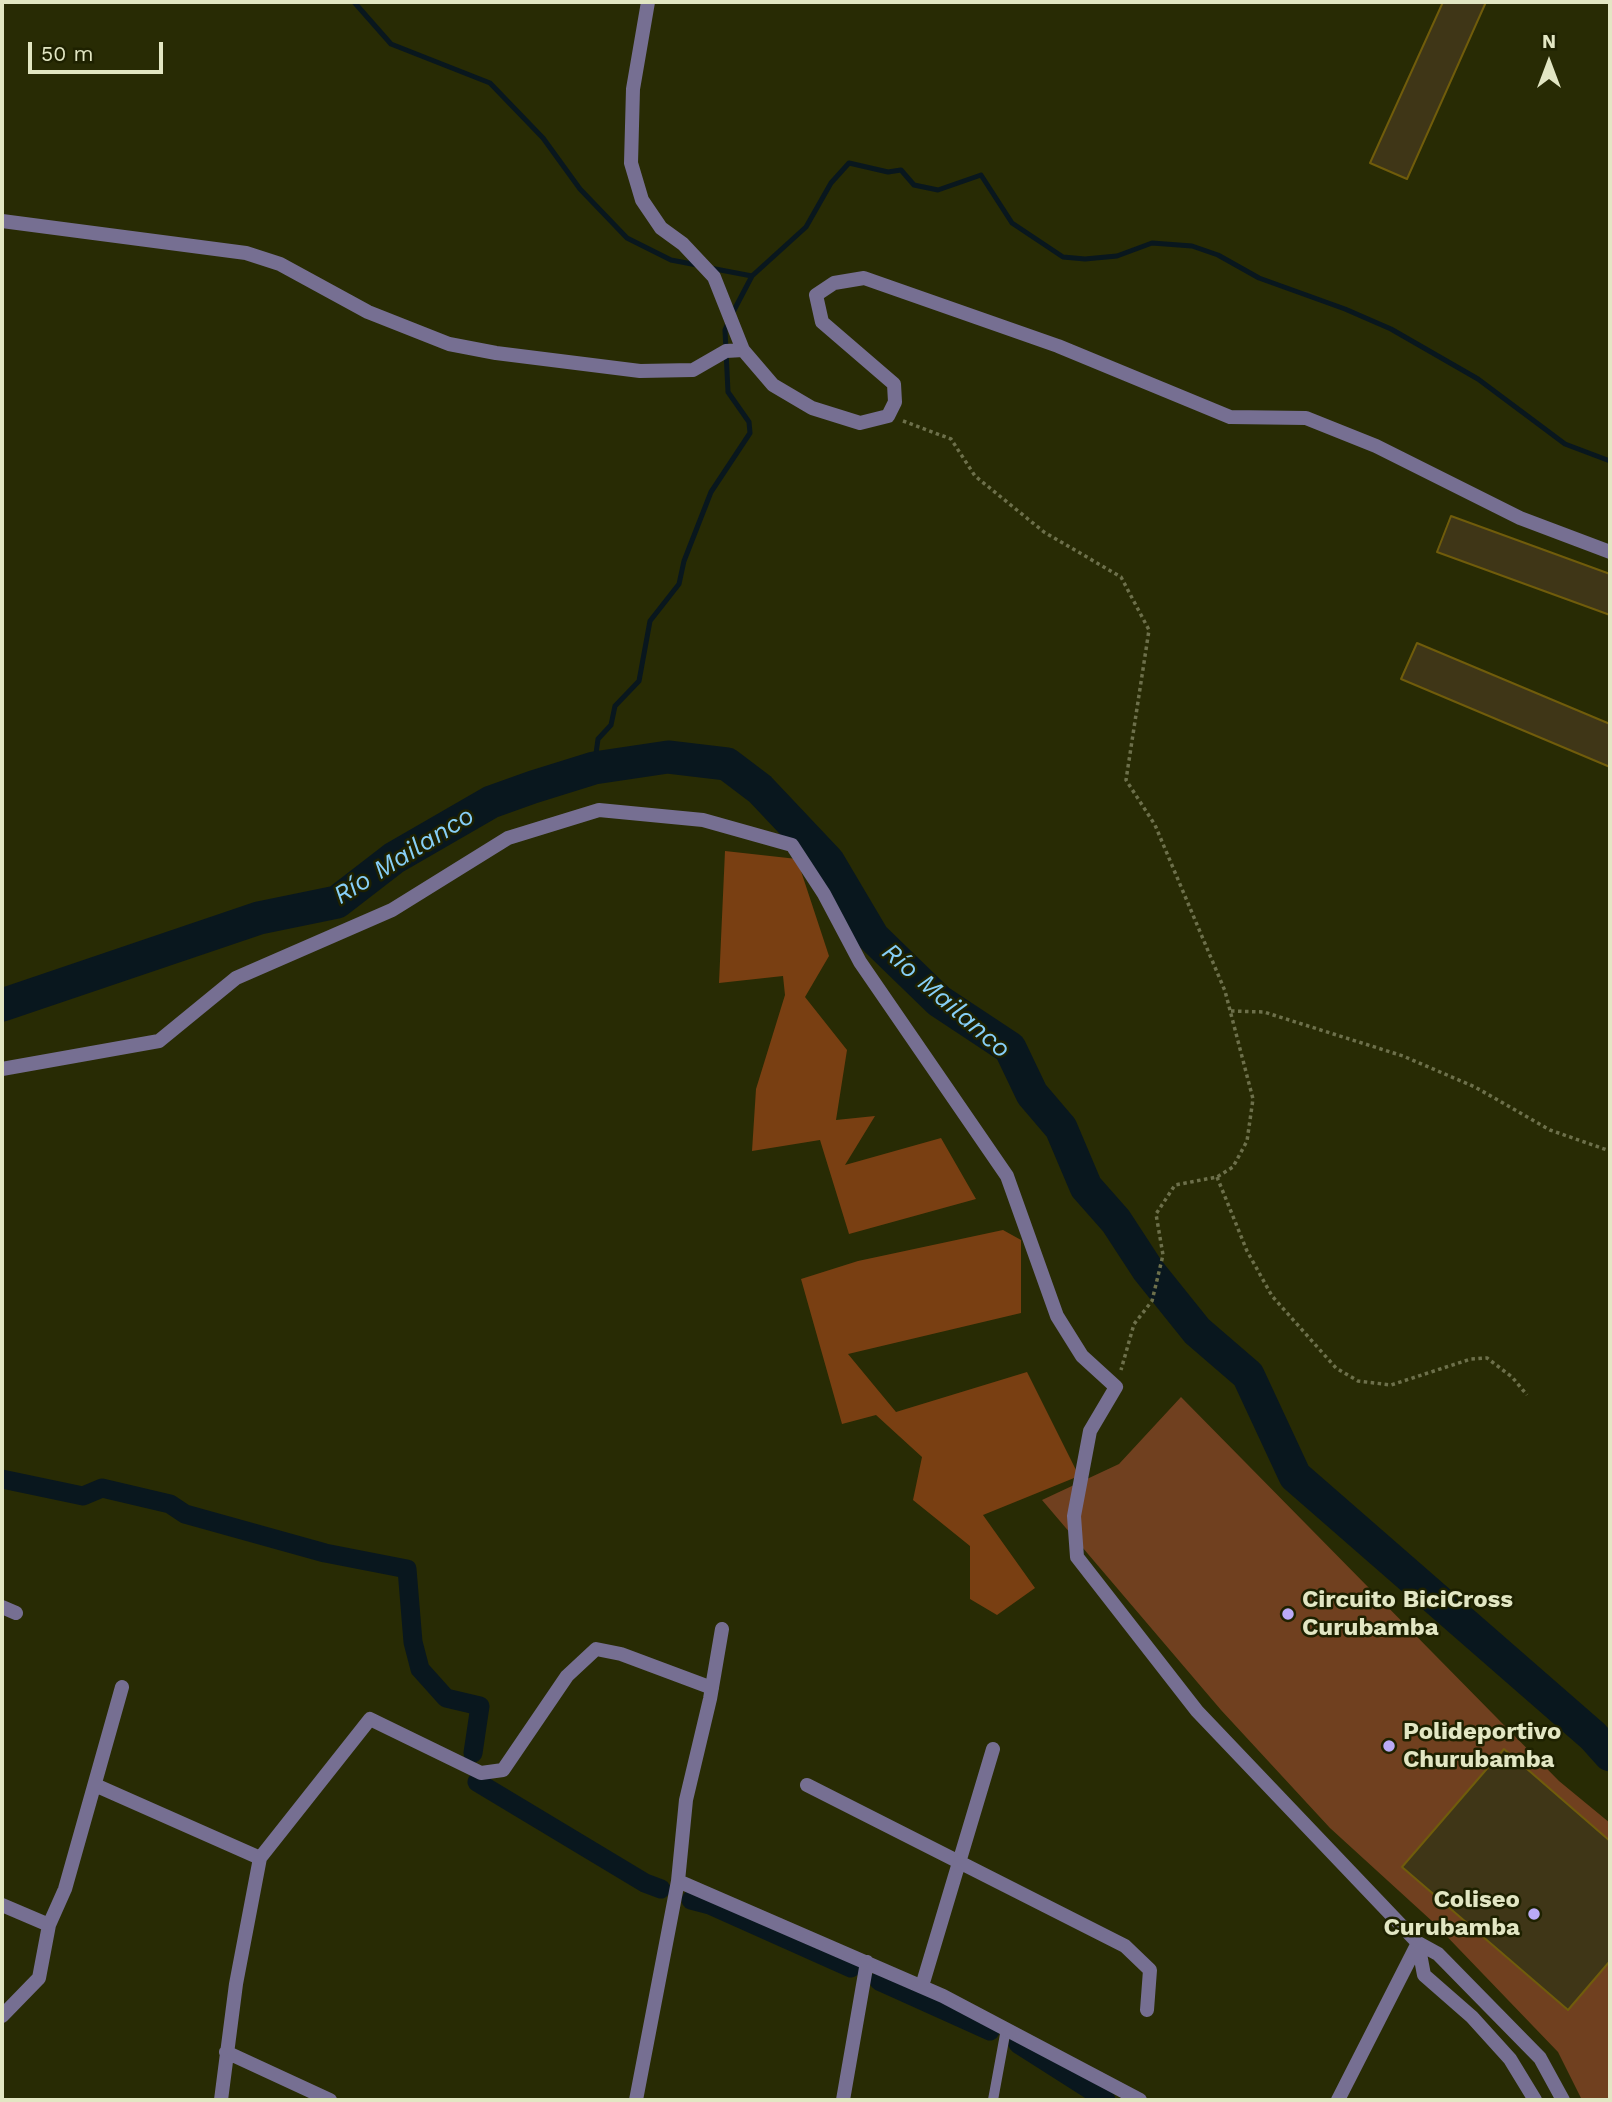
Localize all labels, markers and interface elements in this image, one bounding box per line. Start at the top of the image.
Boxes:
scale bar [32,28,166,72]
north arrow [1514,28,1584,98]
text: N [1542,30,1556,53]
text: 50 m [41,41,93,66]
water label: Río Mailanco [328,800,480,912]
water label: Río Mailanco [875,937,1017,1065]
place label: Circuito BiciCross Curubamba [1302,1586,1513,1642]
marker: Circuito BiciCross Curubamba [1280,1606,1296,1622]
place label: Polideportivo Churubamba [1403,1718,1561,1774]
marker: Polideportivo Churubamba [1381,1738,1397,1754]
place label: Coliseo Curubamba [1383,1886,1520,1942]
marker: Coliseo Curubamba [1526,1906,1542,1922]

